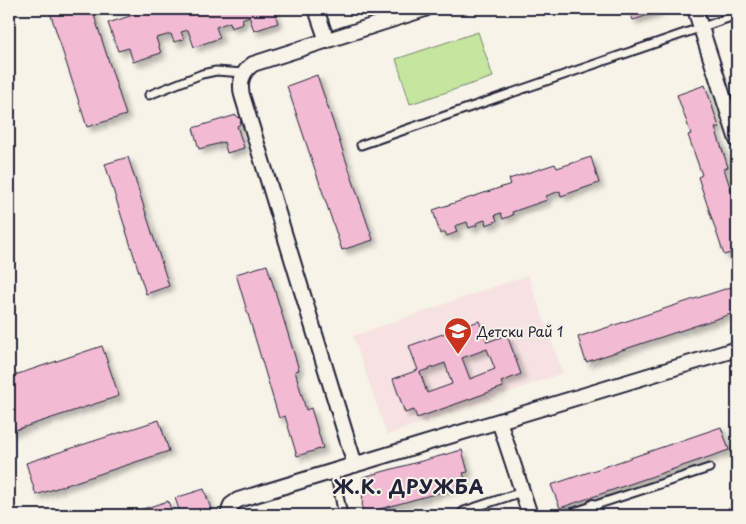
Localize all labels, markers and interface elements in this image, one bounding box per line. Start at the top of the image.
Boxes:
school or university icon: Детски Рай 1 [443,316,473,355]
place label: Детски Рай 1 [476,321,563,342]
district label: Ж.К. ДРУЖБА [332,472,485,500]

